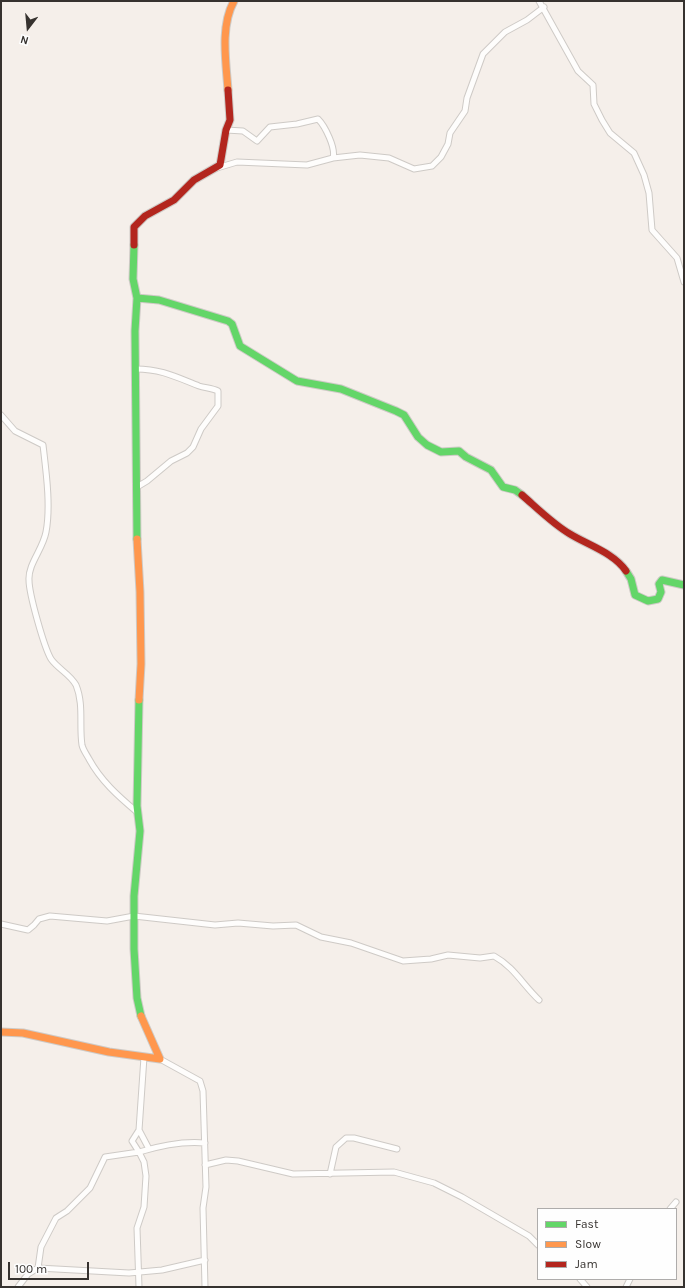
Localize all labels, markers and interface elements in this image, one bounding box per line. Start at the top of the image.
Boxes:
north arrow [8,8,48,48]
text: N [19,33,30,47]
legend [537,1208,677,1280]
text: Fast [575,1217,598,1231]
text: Slow [575,1237,601,1251]
scale bar [10,1254,91,1280]
text: Jam [575,1257,598,1271]
text: 100 m [15,1262,47,1276]

